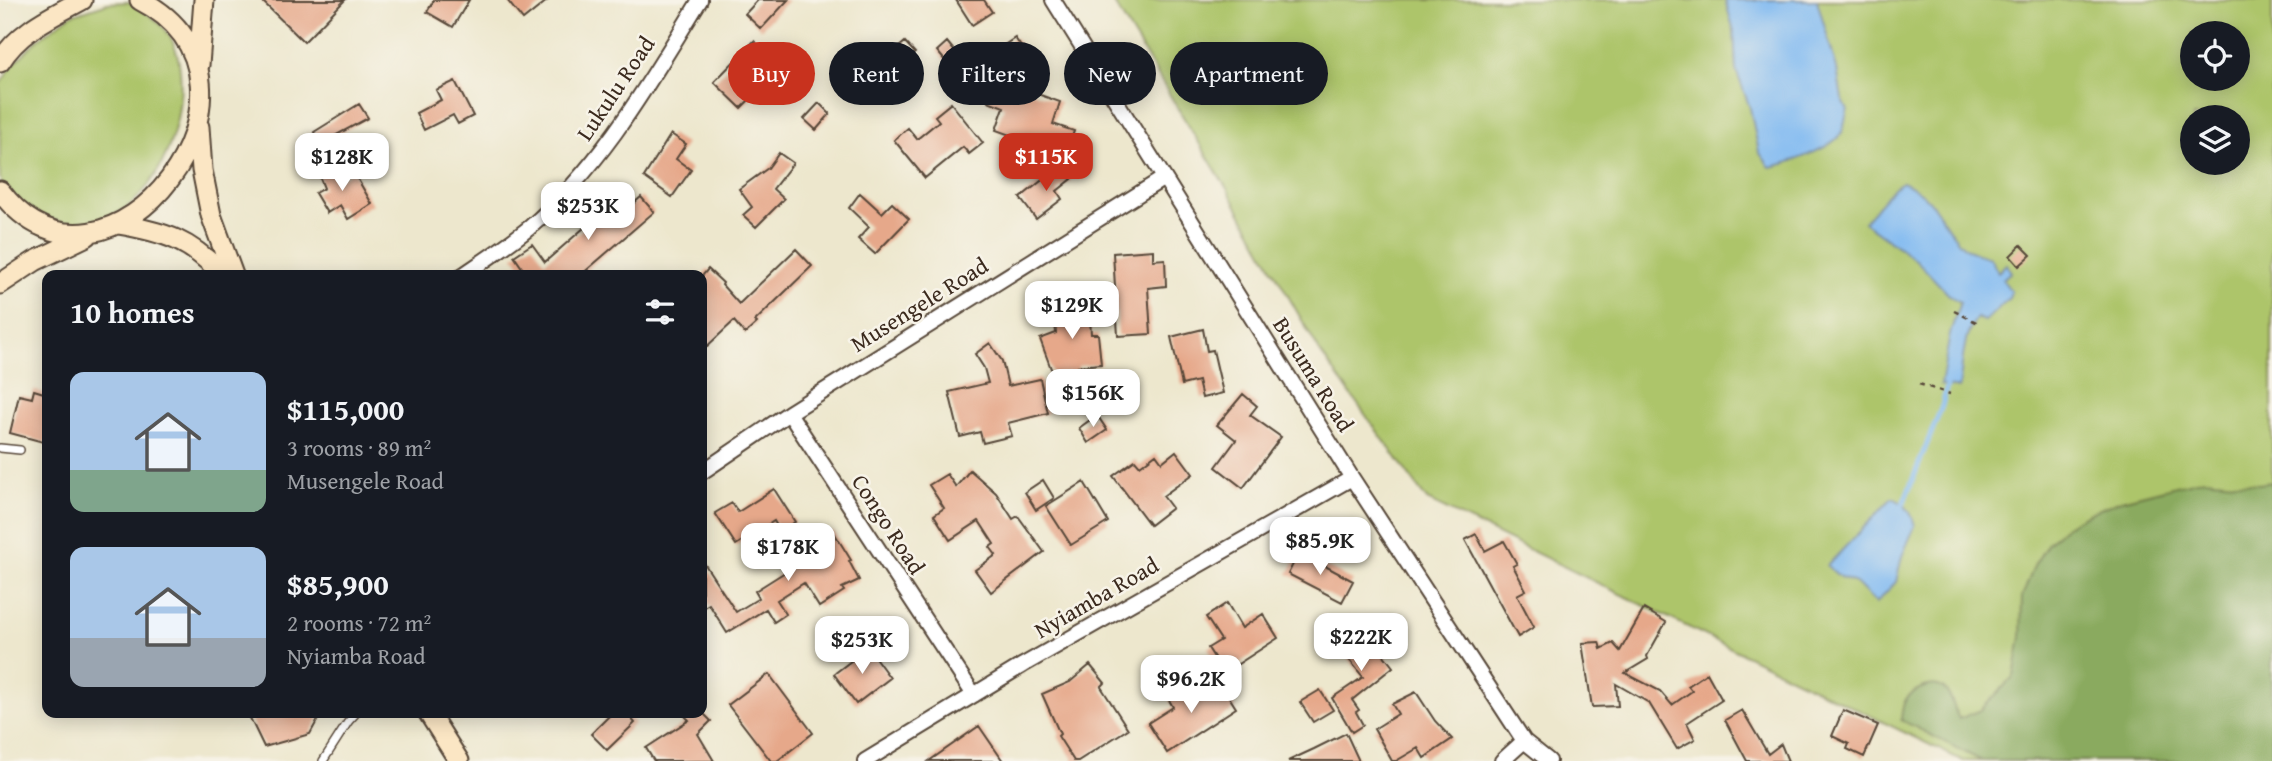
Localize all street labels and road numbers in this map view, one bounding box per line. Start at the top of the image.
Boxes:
street label: Lukulu Road [568,28,663,147]
street label: Musengele Road [844,248,995,360]
street label: Busuma Road [1266,310,1363,438]
street label: Congo Road [844,467,934,581]
street label: Nyiamba Road [1028,548,1165,646]

